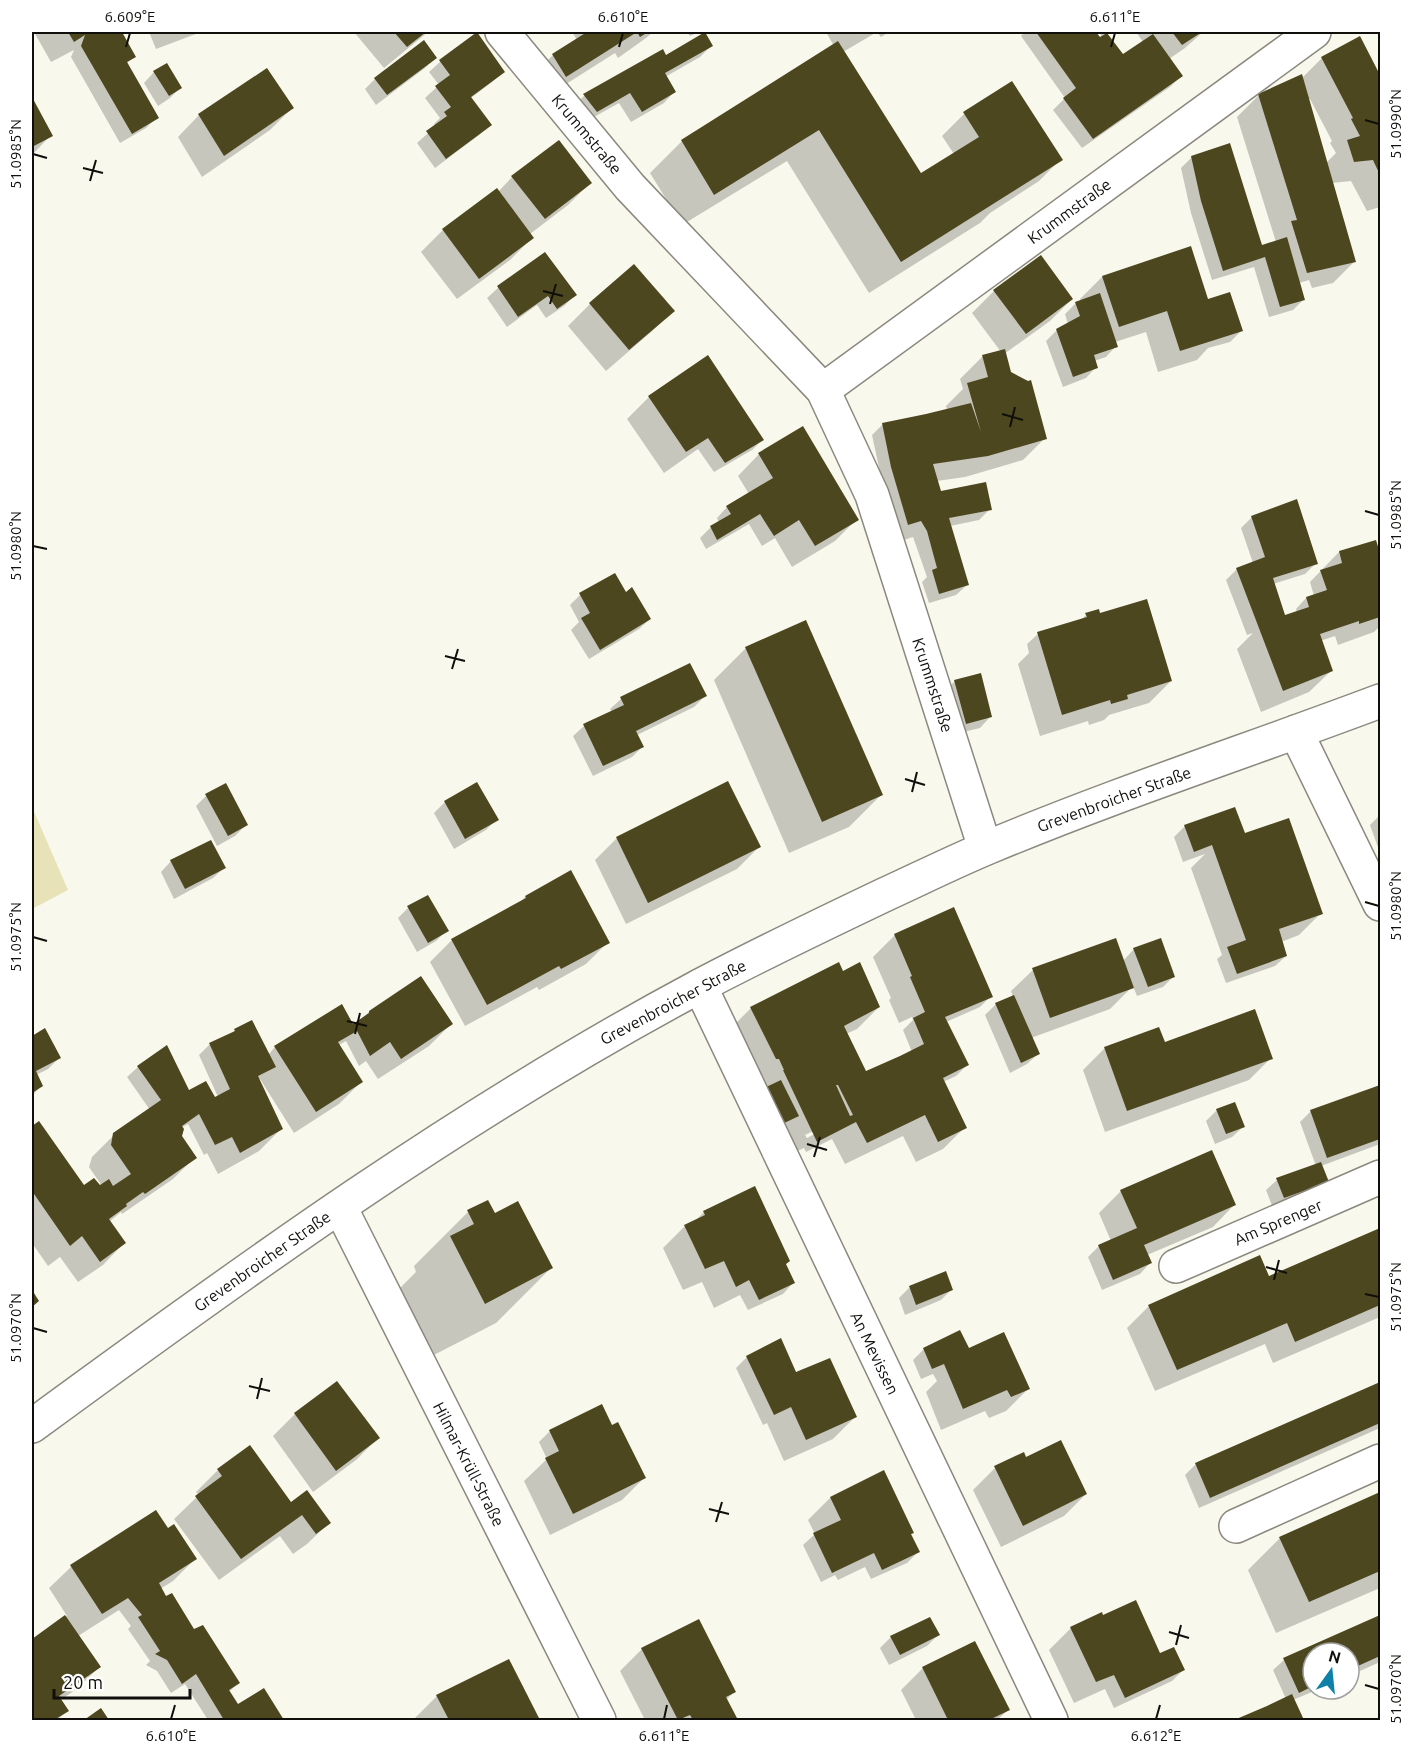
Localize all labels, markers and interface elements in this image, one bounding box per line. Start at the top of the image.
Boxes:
text: 6.609°E [105,8,155,25]
text: 6.610°E [598,8,648,25]
text: 6.611°E [1090,8,1140,25]
text: 51.0990°N [1387,89,1404,159]
street label: Krummstraße [548,90,626,178]
text: 51.0985°N [7,119,24,189]
street label: Krummstraße [1024,175,1114,247]
text: 51.0985°N [1387,480,1404,550]
text: 51.0980°N [7,511,24,581]
street label: Krummstraße [909,635,957,735]
street label: Grevenbroicher Straße [1035,763,1193,835]
text: 51.0980°N [1387,871,1404,941]
text: 51.0975°N [7,902,24,972]
street label: Grevenbroicher Straße [597,956,749,1048]
street label: Am Sprenger [1231,1195,1325,1249]
street label: Grevenbroicher Straße [190,1207,334,1315]
text: 51.0975°N [1387,1262,1404,1332]
text: 51.0970°N [7,1293,24,1363]
street label: An Mevissen [847,1309,903,1397]
street label: Hilmar-Krüll-Straße [430,1399,508,1529]
north arrow [1301,1641,1361,1701]
text: N [1327,1646,1343,1667]
text: 51.0970°N [1387,1654,1404,1724]
scale bar [54,1662,190,1700]
text: 20 m [63,1672,103,1692]
text: 6.610°E [146,1727,196,1744]
text: 6.611°E [639,1727,689,1744]
text: 6.612°E [1131,1727,1181,1744]

